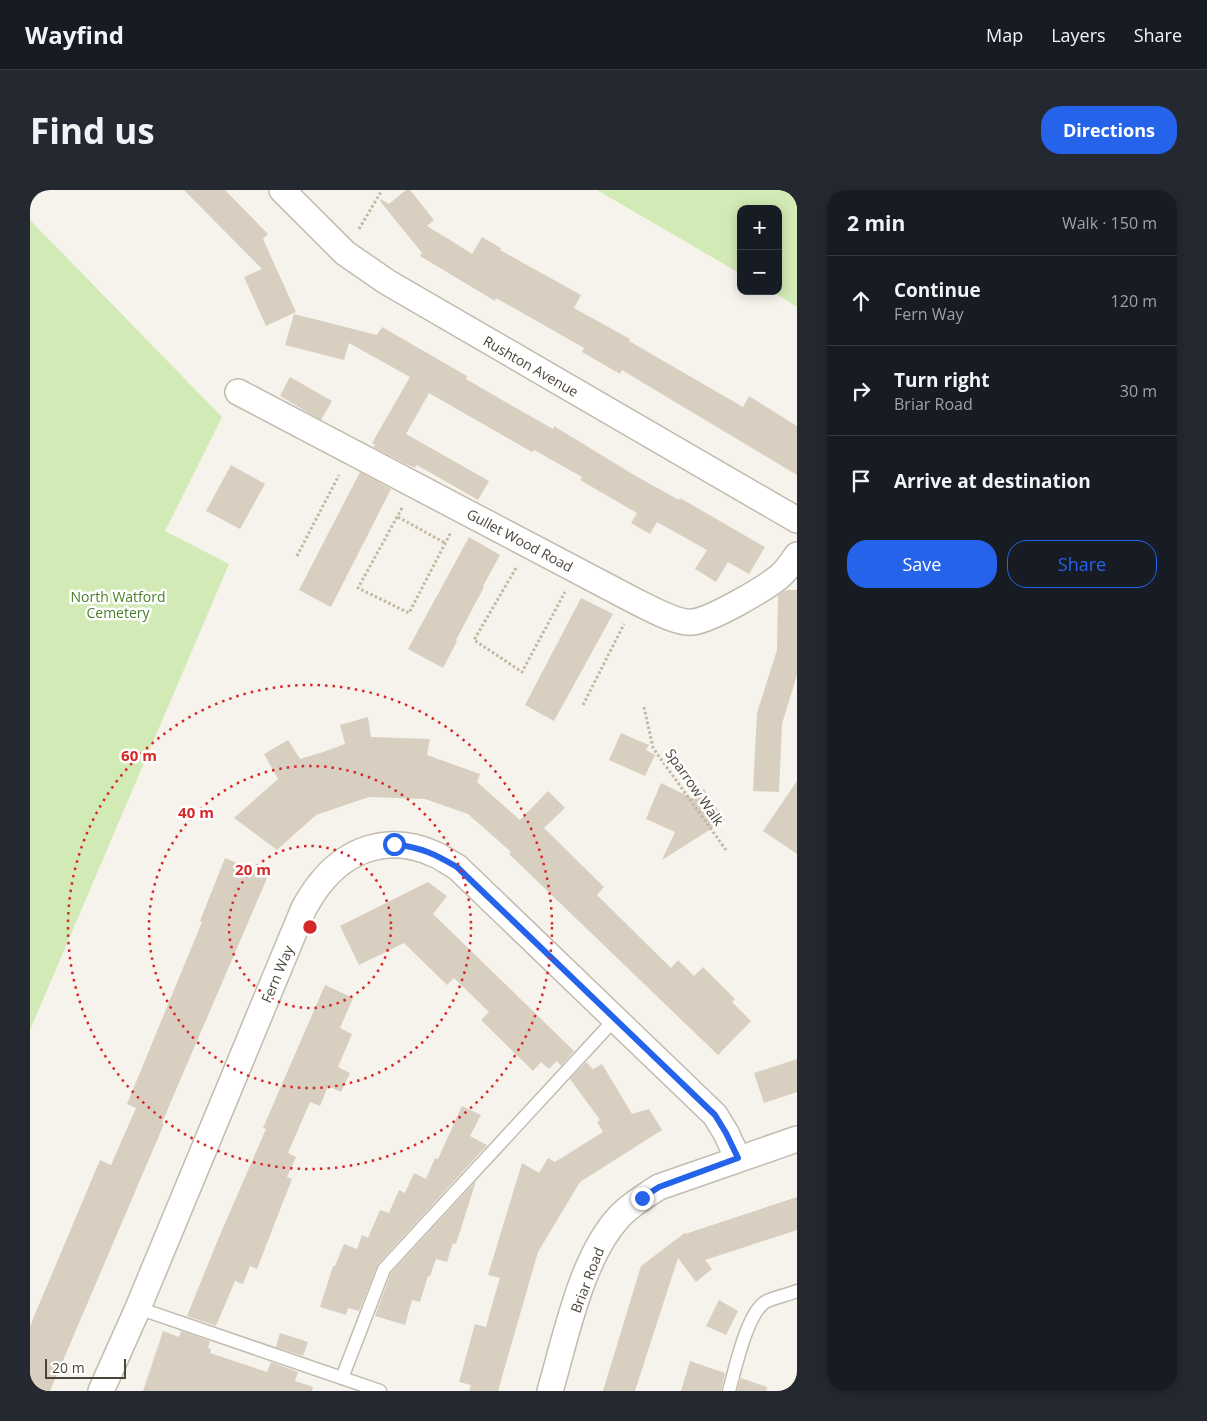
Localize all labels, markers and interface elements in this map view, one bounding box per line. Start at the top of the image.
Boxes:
text: Wayfind [25,18,124,51]
text: Map [986,23,1023,47]
text: Layers [1051,23,1106,47]
text: Share [1134,23,1182,47]
button: Directions [1041,106,1177,154]
text: Find us [30,107,155,154]
map controls [737,205,782,295]
button: + [737,205,782,250]
text: 2 min [847,209,905,237]
text: Walk · 150 m [1062,212,1157,234]
button: − [737,250,782,295]
text: Continue [894,277,981,303]
icon: ahead [847,287,875,315]
text: 120 m [1111,290,1157,312]
text: Fern Way [894,303,963,325]
street label: Rushton Avenue [480,331,582,401]
text: Turn right [894,367,989,393]
icon: right [847,377,875,405]
text: 30 m [1120,380,1157,402]
text: Briar Road [894,393,973,415]
icon: arrive [847,467,875,495]
text: Arrive at destination [894,468,1091,494]
street label: Gullet Wood Road [464,504,576,576]
button: Save [847,540,997,588]
button: Share [1007,540,1157,588]
park label: North Watford Cemetery [70,587,166,622]
text: 60 m [121,745,157,765]
street label: Sparrow Walk [661,745,729,830]
text: 40 m [178,802,214,822]
route start [383,833,406,856]
text: 20 m [235,859,271,879]
centre of rings [301,918,319,936]
street label: Fern Way [256,941,298,1006]
route end [631,1187,654,1210]
street label: Briar Road [566,1244,608,1316]
scale bar [45,1356,126,1379]
text: 20 m [52,1358,85,1377]

